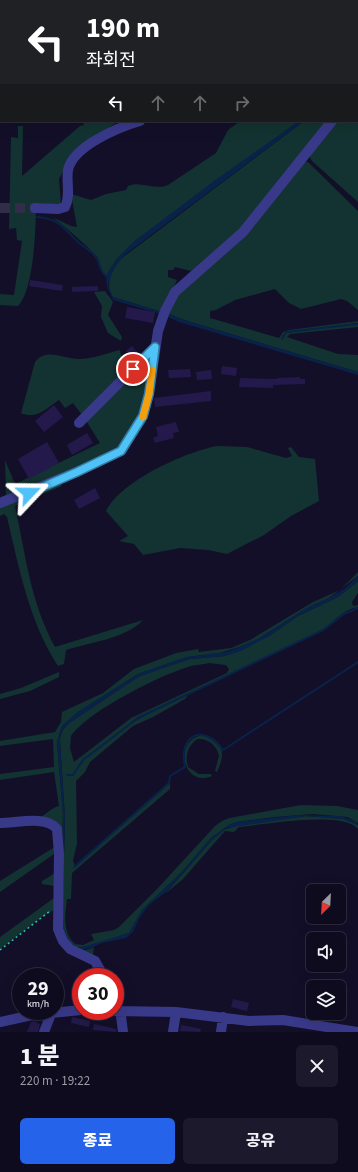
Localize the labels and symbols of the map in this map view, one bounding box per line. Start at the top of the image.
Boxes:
pin [116,352,150,386]
position arrow [8,472,50,514]
north arrow [306,884,346,924]
speed limit sign: 30 [72,968,124,1020]

